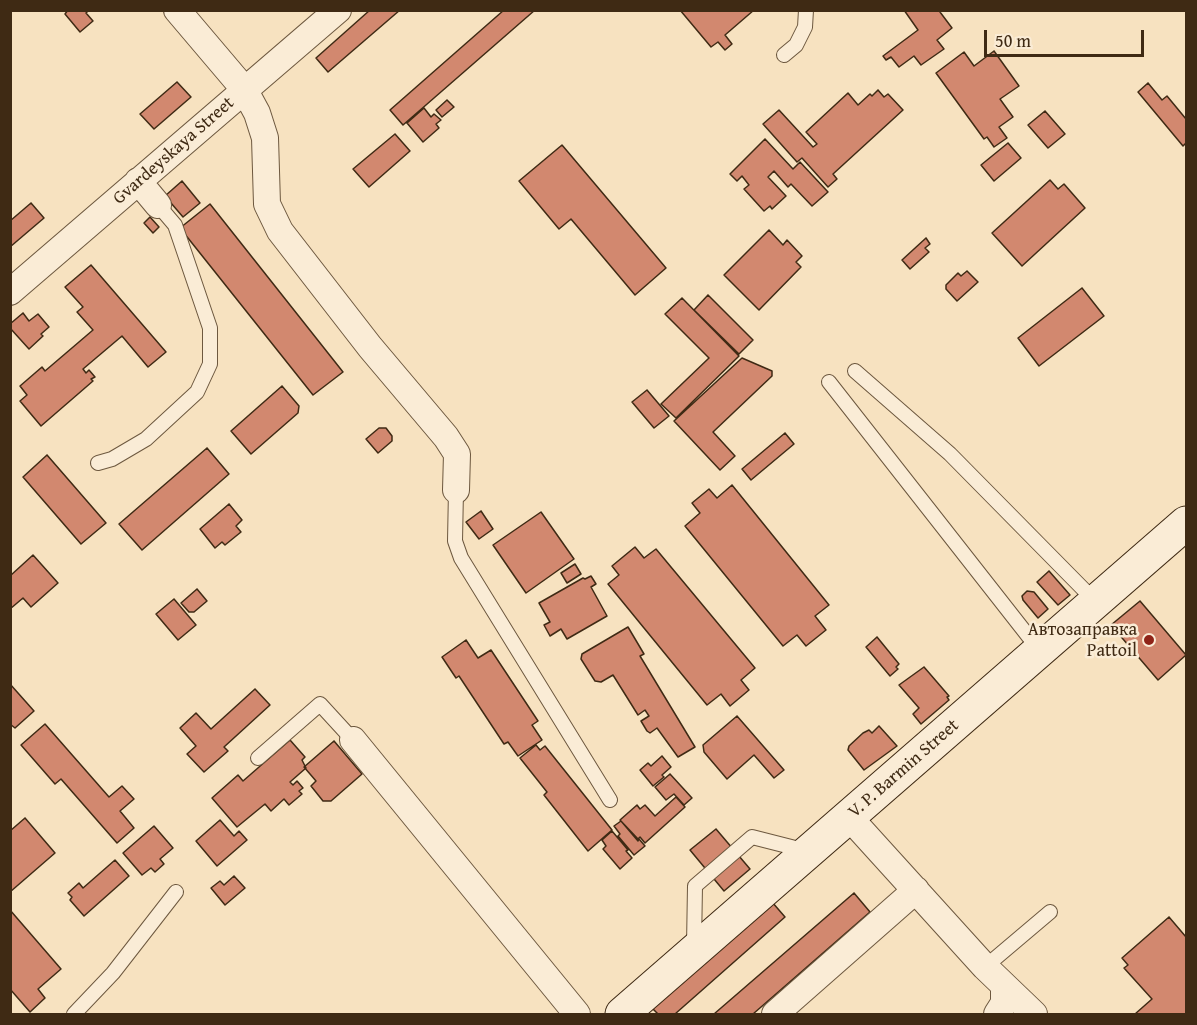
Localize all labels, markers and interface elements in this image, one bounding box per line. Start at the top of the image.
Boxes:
scale bar [987,18,1148,56]
text: 50 m [995,27,1031,54]
street label: Gvardeyskaya Street [109,93,239,209]
place label: Автозаправка Pattoil [1028,619,1137,662]
marker: Автозаправка Pattoil [1142,633,1156,647]
street label: V. P. Barmin Street [844,715,964,823]

